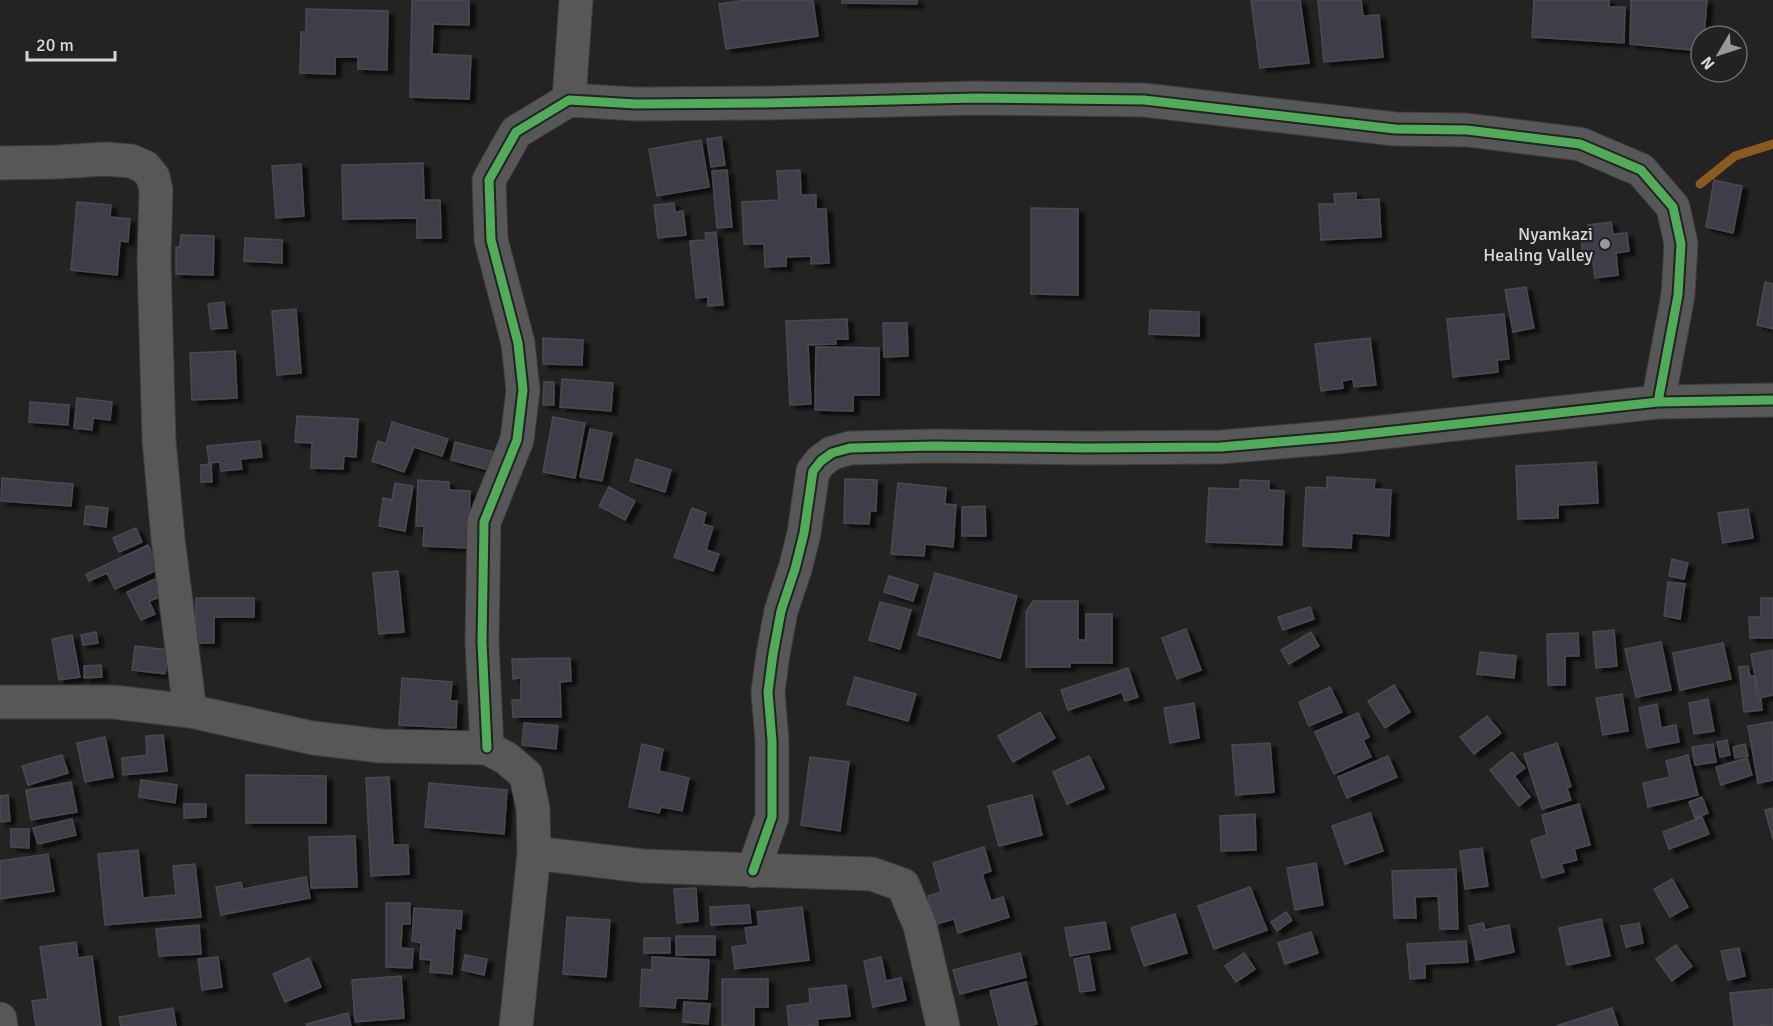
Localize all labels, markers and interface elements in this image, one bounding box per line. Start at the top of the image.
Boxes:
scale bar [27,24,116,62]
north arrow [1689,24,1749,84]
text: 20 m [36,34,74,56]
text: N [1697,52,1719,73]
place label: Nyamkazi Healing Valley [1483,223,1594,266]
marker: Nyamkazi Healing Valley [1598,237,1612,251]

